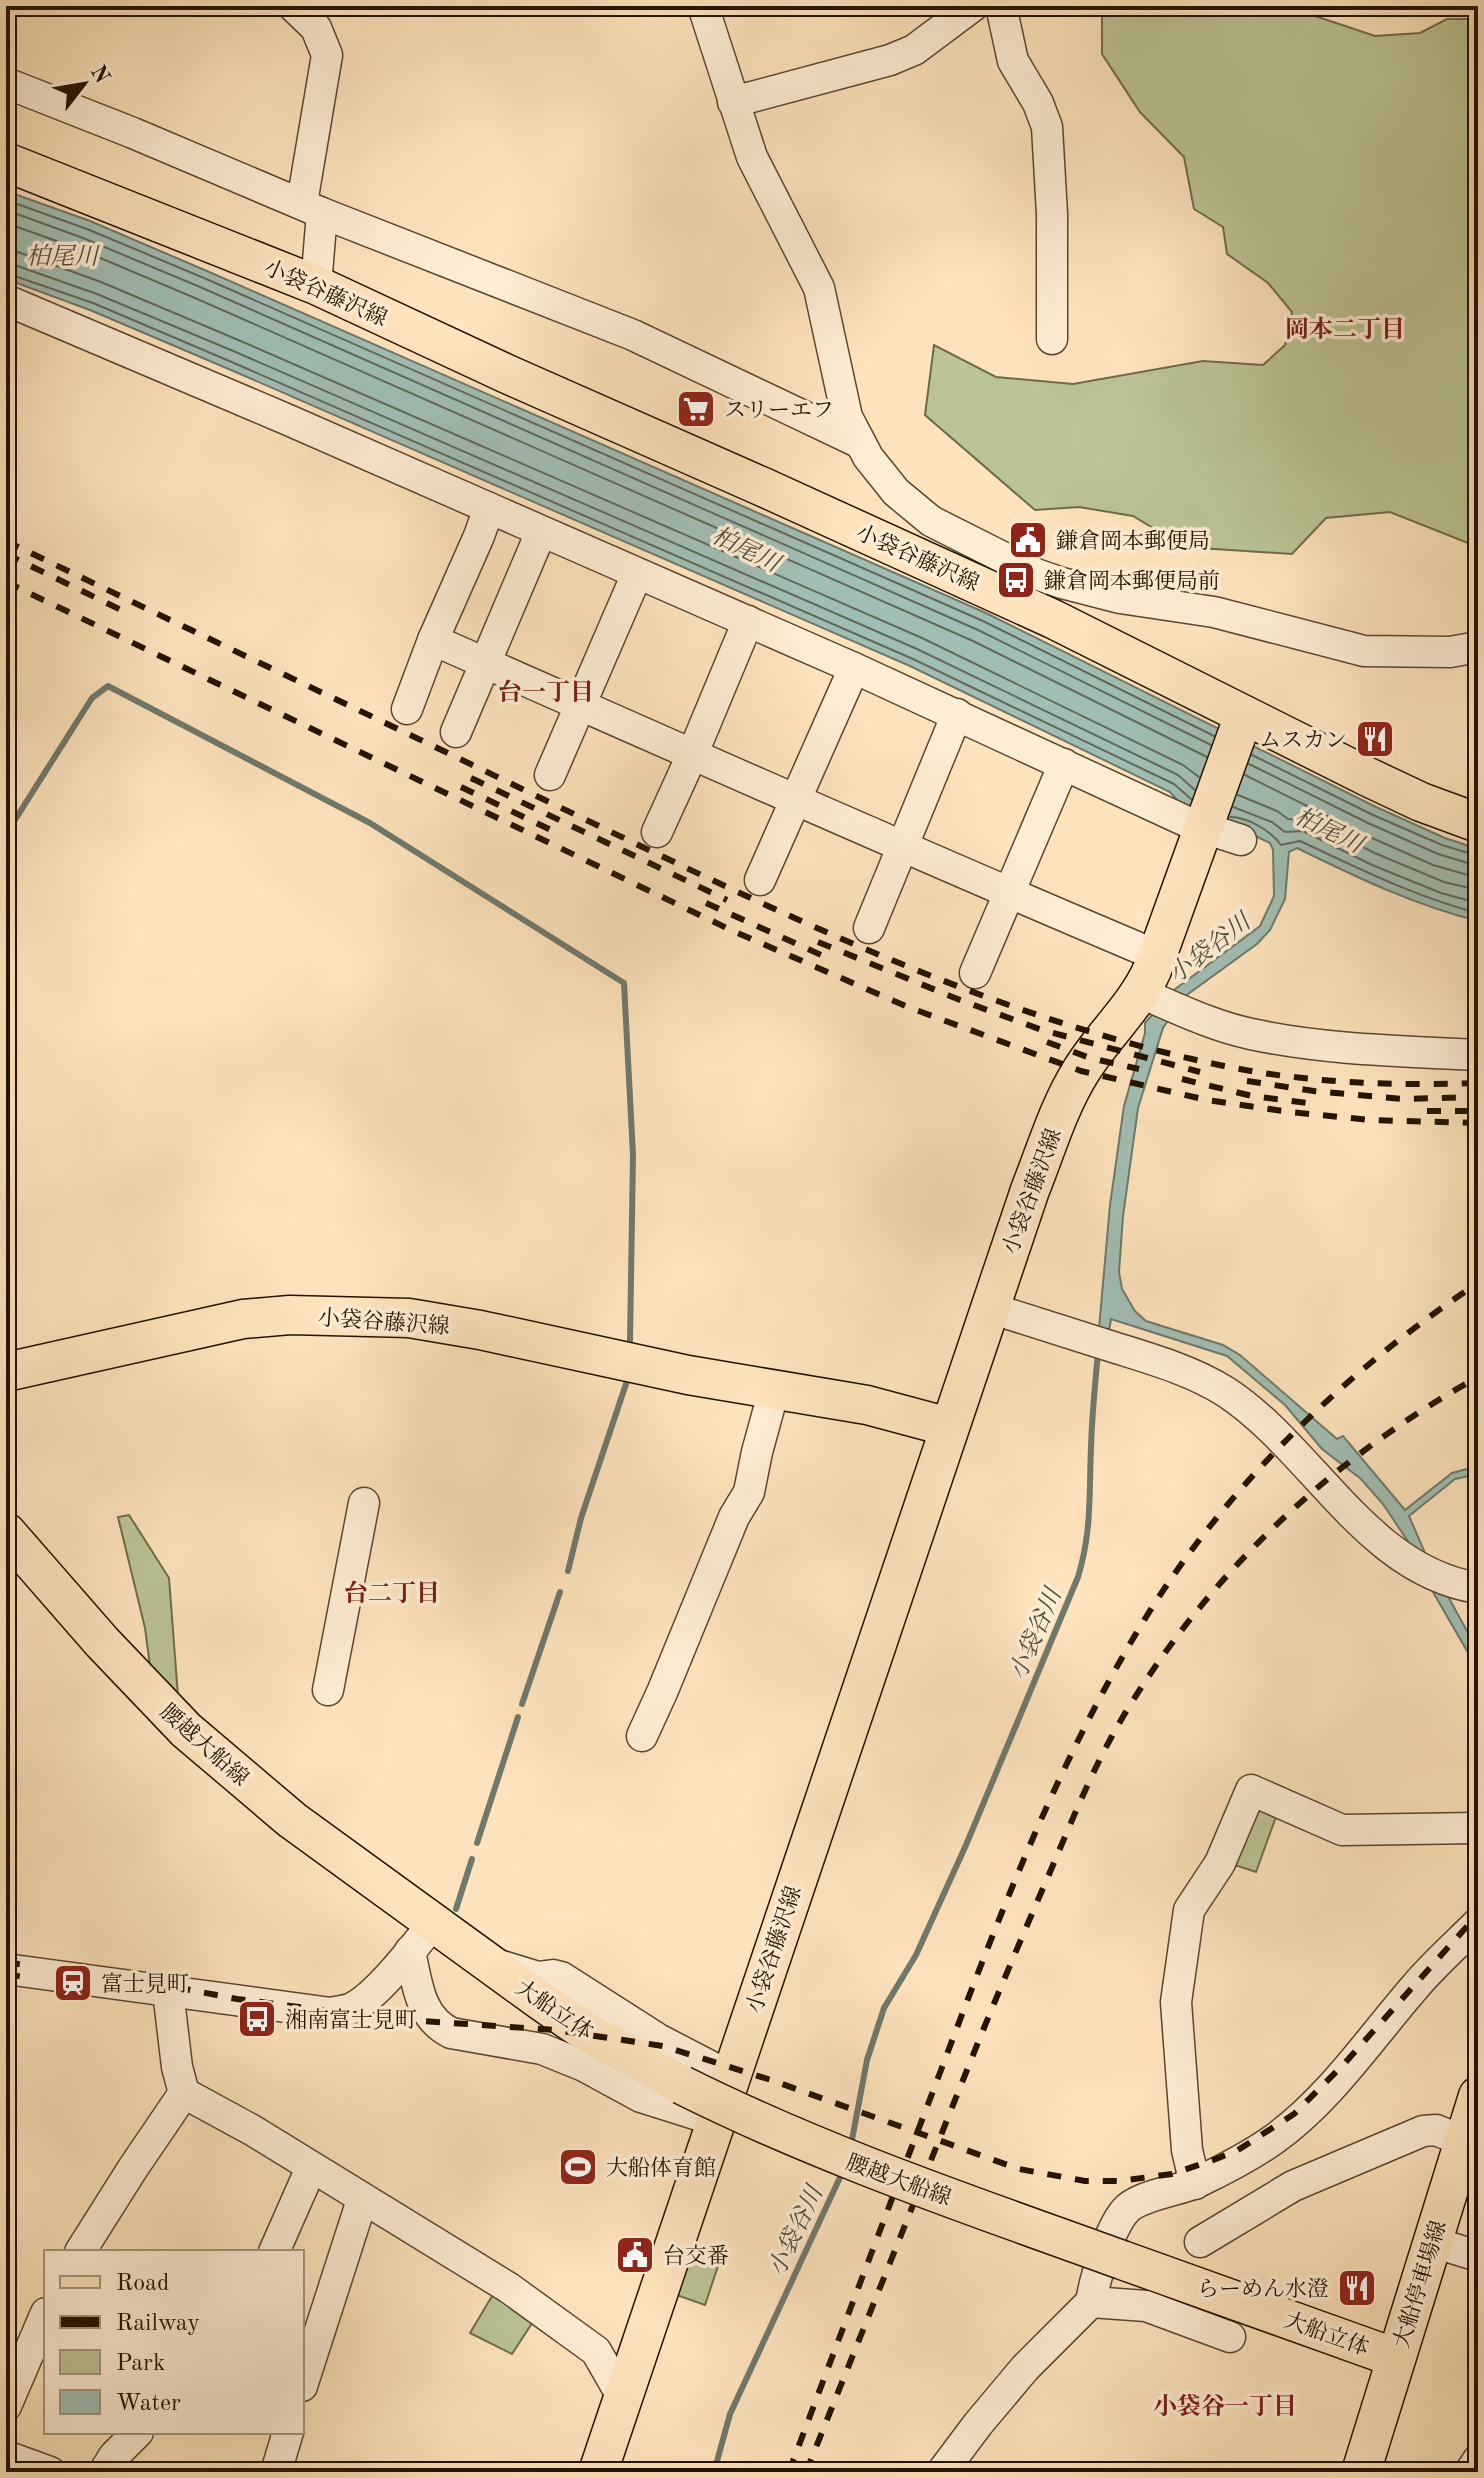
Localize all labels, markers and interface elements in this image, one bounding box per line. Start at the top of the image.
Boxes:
north arrow [44,44,124,124]
text: N [86,62,113,88]
water label: 柏尾川 [26,243,101,270]
street label: 小袋谷藤沢線 [260,255,391,331]
district label: 岡本二丁目 [1285,316,1405,343]
supermarket icon: スリーエフ [675,388,717,430]
place label: スリーエフ [724,400,834,422]
public building icon: 鎌倉岡本郵便局 [1007,519,1049,561]
street label: 小袋谷藤沢線 [852,520,983,596]
water label: 柏尾川 [708,522,787,579]
place label: 鎌倉岡本郵便局 [1056,529,1210,553]
bus stop icon: 鎌倉岡本郵便局前 [995,559,1037,601]
place label: 鎌倉岡本郵便局前 [1044,569,1220,593]
district label: 台一丁目 [498,679,594,706]
restaurant icon: ムスカン [1354,718,1396,760]
place label: ムスカン [1259,730,1347,752]
water label: 柏尾川 [1291,803,1370,860]
water label: 小袋谷川 [1163,906,1258,989]
street label: 小袋谷藤沢線 [998,1125,1066,1257]
street label: 小袋谷藤沢線 [317,1305,451,1339]
district label: 台二丁目 [344,1580,440,1607]
water label: 小袋谷川 [1004,1582,1068,1684]
street label: 腰越大船線 [155,1699,253,1790]
street label: 小袋谷藤沢線 [742,1883,806,2016]
station icon: 富士見町 [52,1962,94,2004]
place label: 富士見町 [101,1972,189,1996]
street label: 大船立体 [511,1975,598,2044]
bus stop icon: 湘南富士見町 [236,1998,278,2040]
place label: 湘南富士見町 [285,2008,417,2032]
sports icon: 大船体育館 [557,2146,599,2188]
street label: 腰越大船線 [843,2150,954,2210]
place label: 大船体育館 [606,2156,716,2180]
water label: 小袋谷川 [763,2179,829,2280]
street label: 大船停車場線 [1389,2218,1451,2351]
public building icon: 台交番 [614,2234,656,2276]
place label: 台交番 [663,2244,729,2268]
legend [44,2250,304,2434]
restaurant icon: らーめん水澄 [1336,2267,1378,2309]
text: Road [116,2272,169,2296]
place label: らーめん水澄 [1197,2277,1329,2301]
street label: 大船立体 [1281,2308,1372,2360]
text: Railway [116,2312,200,2336]
text: Park [116,2352,165,2376]
text: Water [116,2392,181,2416]
district label: 小袋谷一丁目 [1153,2393,1297,2420]

